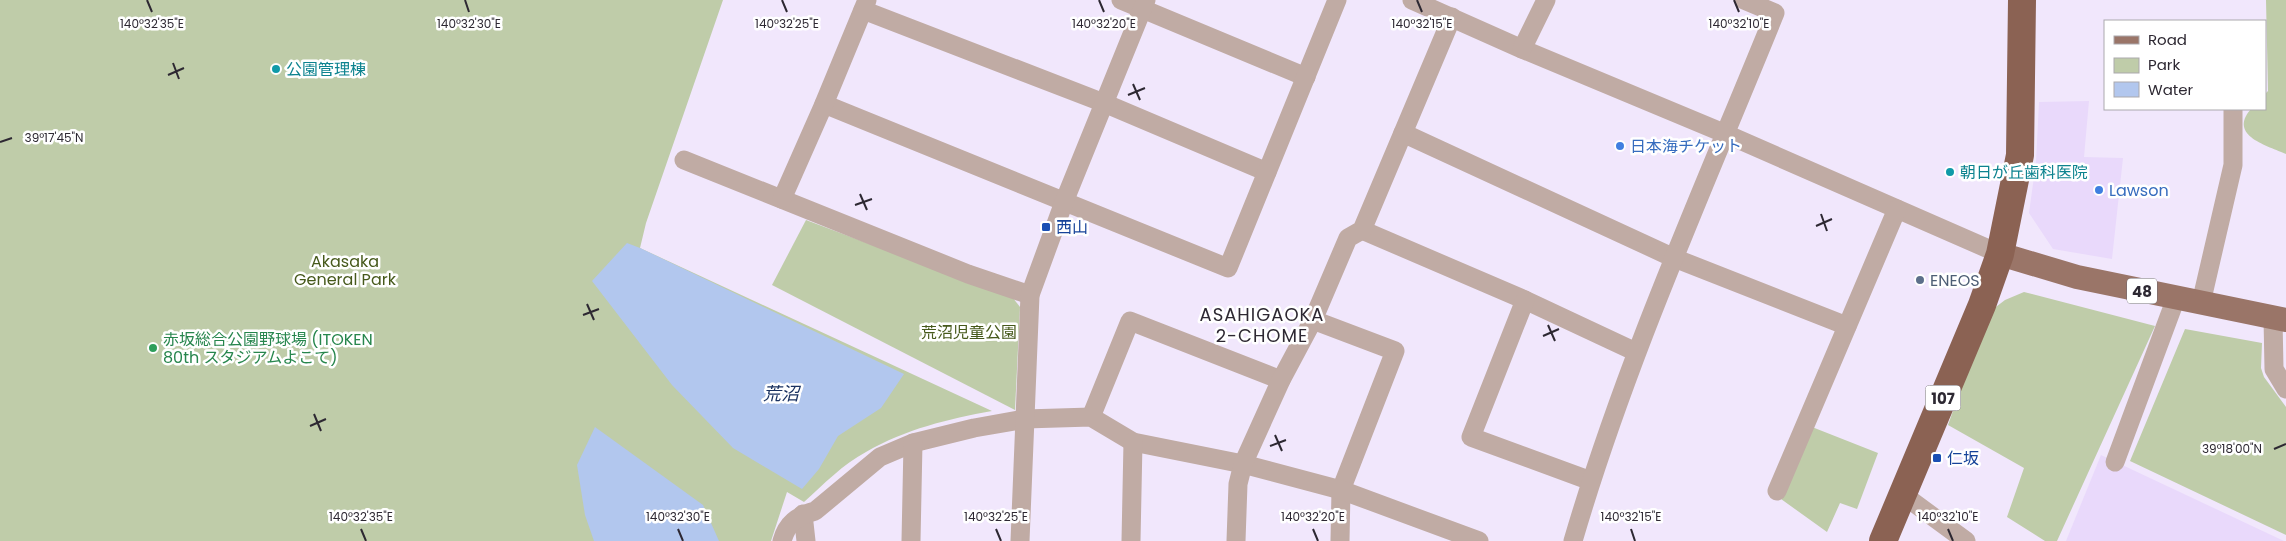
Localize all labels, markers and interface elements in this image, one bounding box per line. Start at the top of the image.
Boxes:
text: 140°32'35"E [120,15,184,32]
text: 140°32'30"E [437,15,501,32]
text: 140°32'25"E [755,15,819,32]
text: 140°32'20"E [1072,15,1136,32]
text: 140°32'15"E [1392,15,1452,32]
text: 140°32'10"E [1709,15,1769,32]
legend [2104,20,2266,110]
text: Road [2148,29,2187,50]
text: Park [2148,54,2180,75]
place label: 公園管理棟 [286,58,366,81]
marker: 公園管理棟 [270,63,282,75]
text: Water [2148,79,2194,100]
text: 39°17'45"N [25,129,83,146]
place label: 日本海チケット [1630,135,1742,158]
marker: 日本海チケット [1614,140,1626,152]
place label: 朝日が丘歯科医院 [1960,161,2088,184]
marker: 朝日が丘歯科医院 [1944,166,1956,178]
place label: Lawson [2109,179,2169,202]
marker: Lawson [2093,184,2105,196]
place label: 西山 [1056,216,1088,239]
marker: 西山 [1040,221,1052,233]
park label: Akasaka General Park [294,250,397,291]
place label: ENEOS [1930,269,1980,292]
marker: ENEOS [1914,274,1926,286]
road number: 48 [2127,278,2157,304]
district label: ASAHIGAOKA 2-CHOME [1200,302,1324,348]
park label: 荒沼児童公園 [921,321,1017,344]
place label: 赤坂総合公園野球場 (ITOKEN 80th スタジアムよこて) [163,328,373,369]
marker: 赤坂総合公園野球場 (ITOKEN 80th スタジアムよこて) [147,342,159,354]
water label: 荒沼 [763,381,802,406]
road number: 107 [1926,386,1960,410]
text: 39°18'00"N [2202,440,2262,457]
place label: 仁坂 [1947,447,1979,470]
marker: 仁坂 [1931,452,1943,464]
text: 140°32'35"E [329,508,393,525]
text: 140°32'30"E [646,508,710,525]
text: 140°32'25"E [964,508,1028,525]
text: 140°32'20"E [1281,508,1345,525]
text: 140°32'15"E [1601,508,1661,525]
text: 140°32'10"E [1918,508,1978,525]

